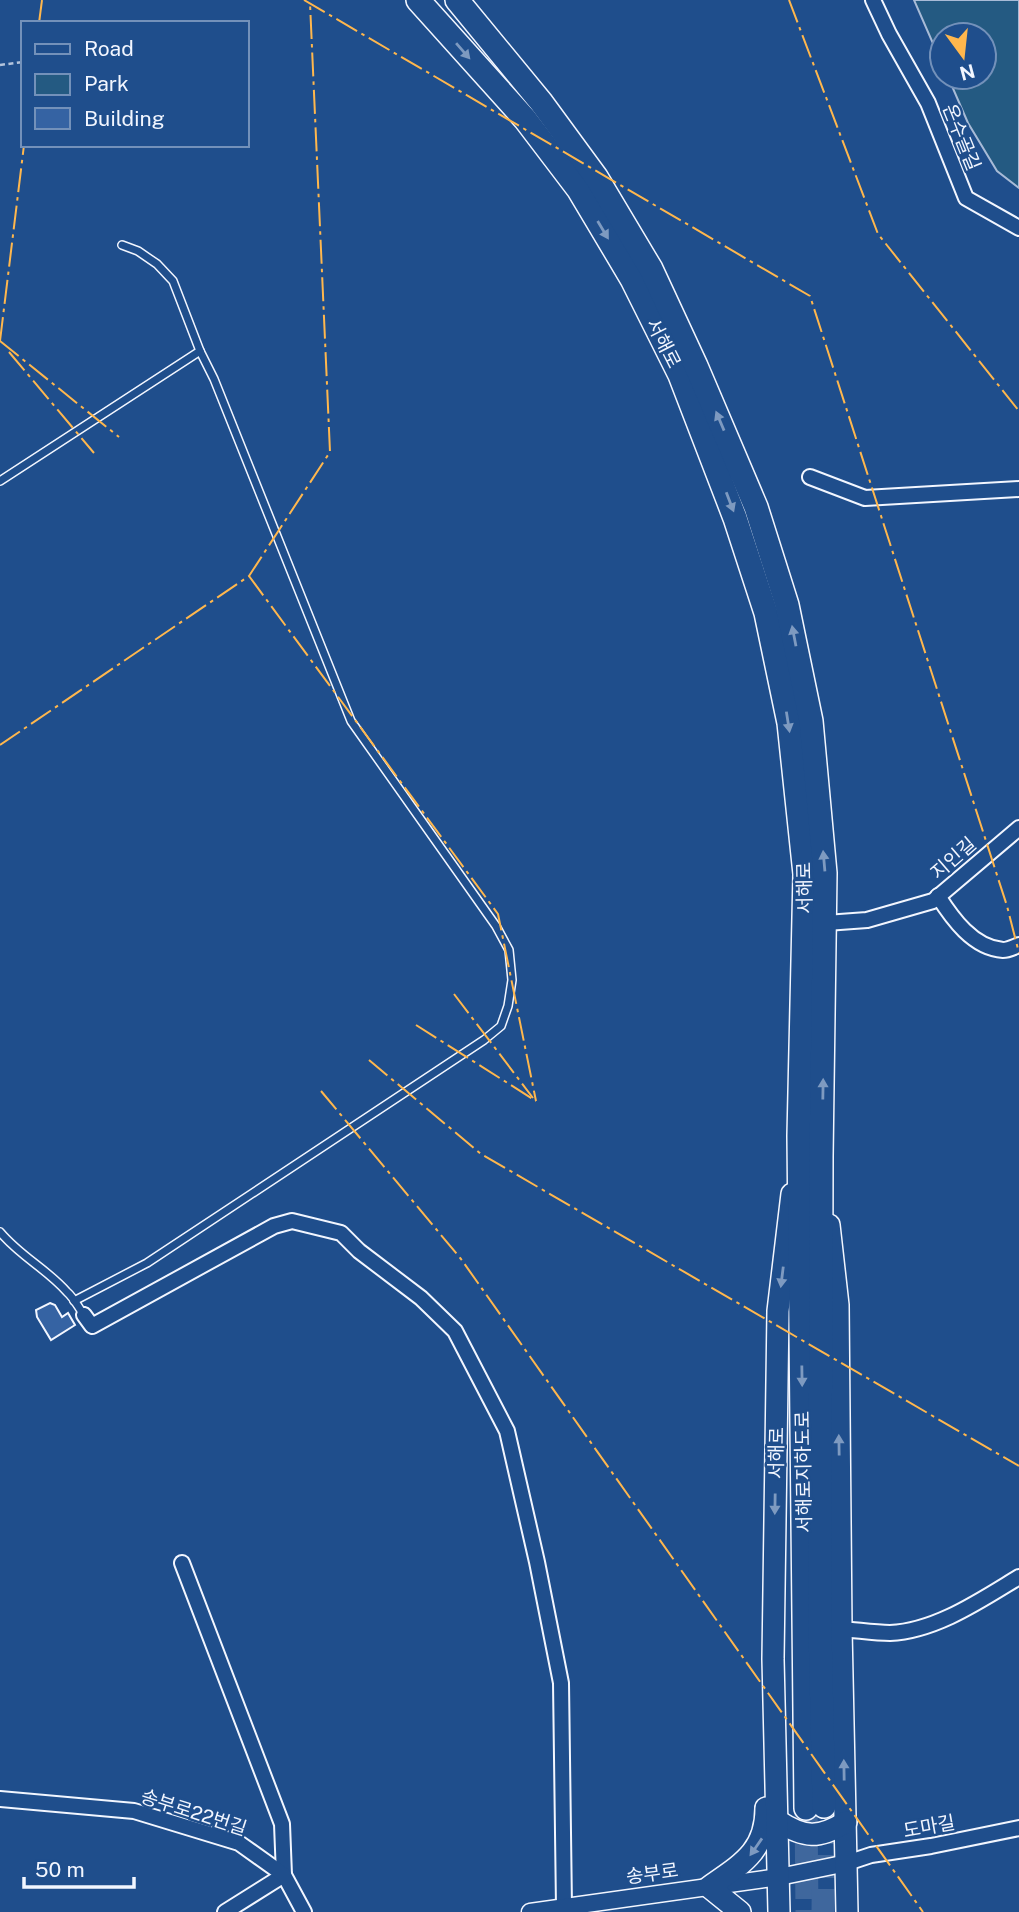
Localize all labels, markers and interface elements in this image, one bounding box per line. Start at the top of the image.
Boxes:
legend [21,21,248,147]
north arrow [928,21,998,91]
text: Road [84,36,134,61]
one-way arrow [455,42,471,60]
text: N [957,60,977,85]
text: Park [84,71,129,96]
street label: 온수골길 [939,100,985,174]
text: Building [84,106,165,131]
one-way arrow [596,221,609,240]
street label: 서해로 [642,315,686,371]
one-way arrow [714,411,725,432]
one-way arrow [724,492,735,513]
one-way arrow [788,625,799,647]
one-way arrow [783,711,794,733]
street label: 지인길 [926,832,980,884]
one-way arrow [818,850,829,872]
street label: 서해로 [793,862,815,914]
one-way arrow [817,1077,828,1099]
one-way arrow [777,1266,788,1288]
one-way arrow [796,1365,808,1387]
street label: 서해로지하도로 [791,1411,815,1533]
street label: 서해로 [765,1427,787,1479]
one-way arrow [833,1433,845,1455]
one-way arrow [770,1493,781,1515]
one-way arrow [839,1759,850,1781]
street label: 송부로22번길 [138,1785,250,1839]
street label: 도마길 [901,1811,957,1841]
one-way arrow [749,1838,763,1856]
scale bar [24,1846,135,1890]
text: 50 m [35,1857,85,1882]
street label: 송부로 [624,1858,680,1888]

